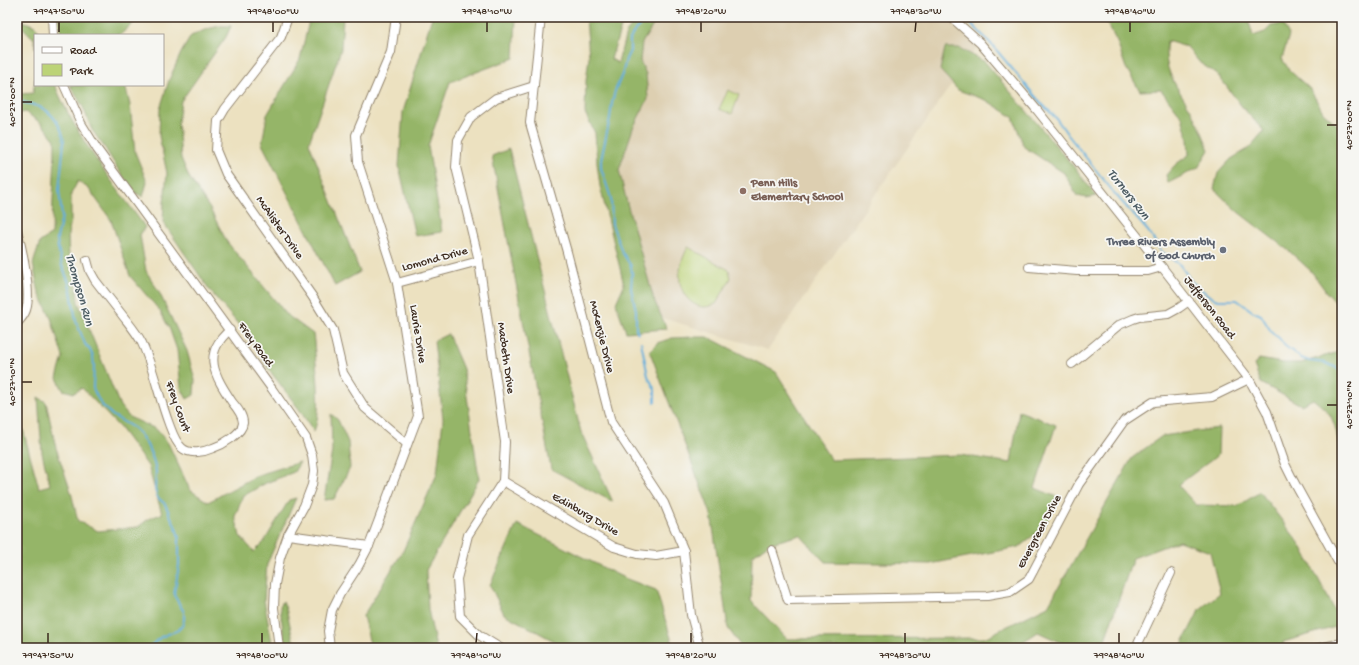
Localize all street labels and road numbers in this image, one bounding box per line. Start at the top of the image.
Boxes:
street label: McAlister Drive [252,194,306,263]
street label: Lomond Drive [401,244,470,275]
street label: Jefferson Road [1180,274,1238,343]
street label: McKenzie Drive [585,299,617,375]
street label: Laurie Drive [405,304,429,365]
street label: Frey Road [234,319,276,371]
street label: Macbeth Drive [493,321,517,395]
street label: Frey Court [161,379,193,435]
street label: Edinburg Drive [549,490,622,540]
street label: Evergreen Drive [1015,492,1066,571]

